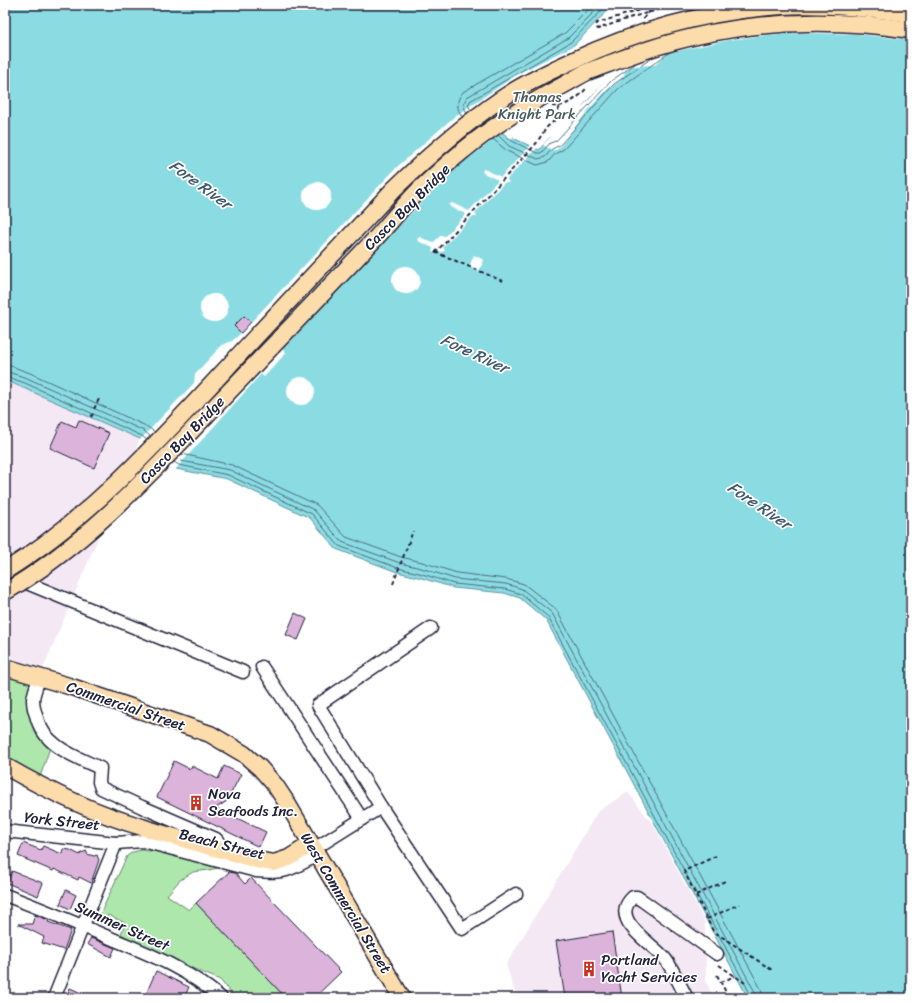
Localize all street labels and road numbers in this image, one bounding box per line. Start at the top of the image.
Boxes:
street label: Casco Bay Bridge [357,157,457,257]
street label: Casco Bay Bridge [133,390,231,490]
street label: Commercial Street [63,673,189,739]
street label: York Street [23,804,102,838]
street label: Beach Street [176,821,268,867]
street label: West Commercial Street [293,827,399,979]
street label: Summer Street [70,894,174,959]

